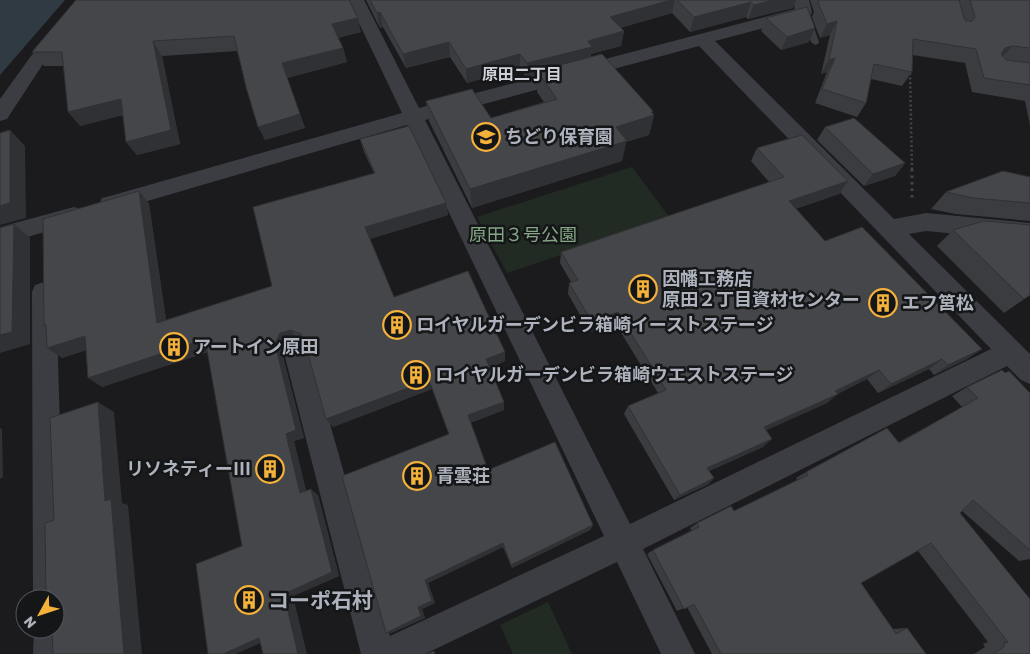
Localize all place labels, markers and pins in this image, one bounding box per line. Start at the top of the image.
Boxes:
school or university icon: ちどり保育園 [471,122,501,152]
place label: ちどり保育園 [505,126,613,148]
place label: 因幡工務店 原田２丁目資材センター [662,268,860,311]
building icon: 因幡工務店 原田２丁目資材センター [628,274,658,304]
building icon: エフ筥松 [868,288,898,318]
place label: エフ筥松 [902,292,974,314]
building icon: ロイヤルガーデンビラ箱崎イーストステージ [382,310,412,340]
place label: ロイヤルガーデンビラ箱崎イーストステージ [416,314,774,336]
building icon: アートイン原田 [159,332,189,362]
place label: アートイン原田 [193,336,318,358]
building icon: ロイヤルガーデンビラ箱崎ウエストステージ [401,360,431,390]
place label: ロイヤルガーデンビラ箱崎ウエストステージ [435,364,794,386]
building icon: リソネティーⅢ [255,454,285,484]
place label: リソネティーⅢ [126,458,251,480]
building icon: 青雲荘 [402,461,432,491]
place label: 青雲荘 [436,465,490,487]
building icon: コーポ石村 [234,585,264,615]
place label: コーポ石村 [268,588,373,613]

